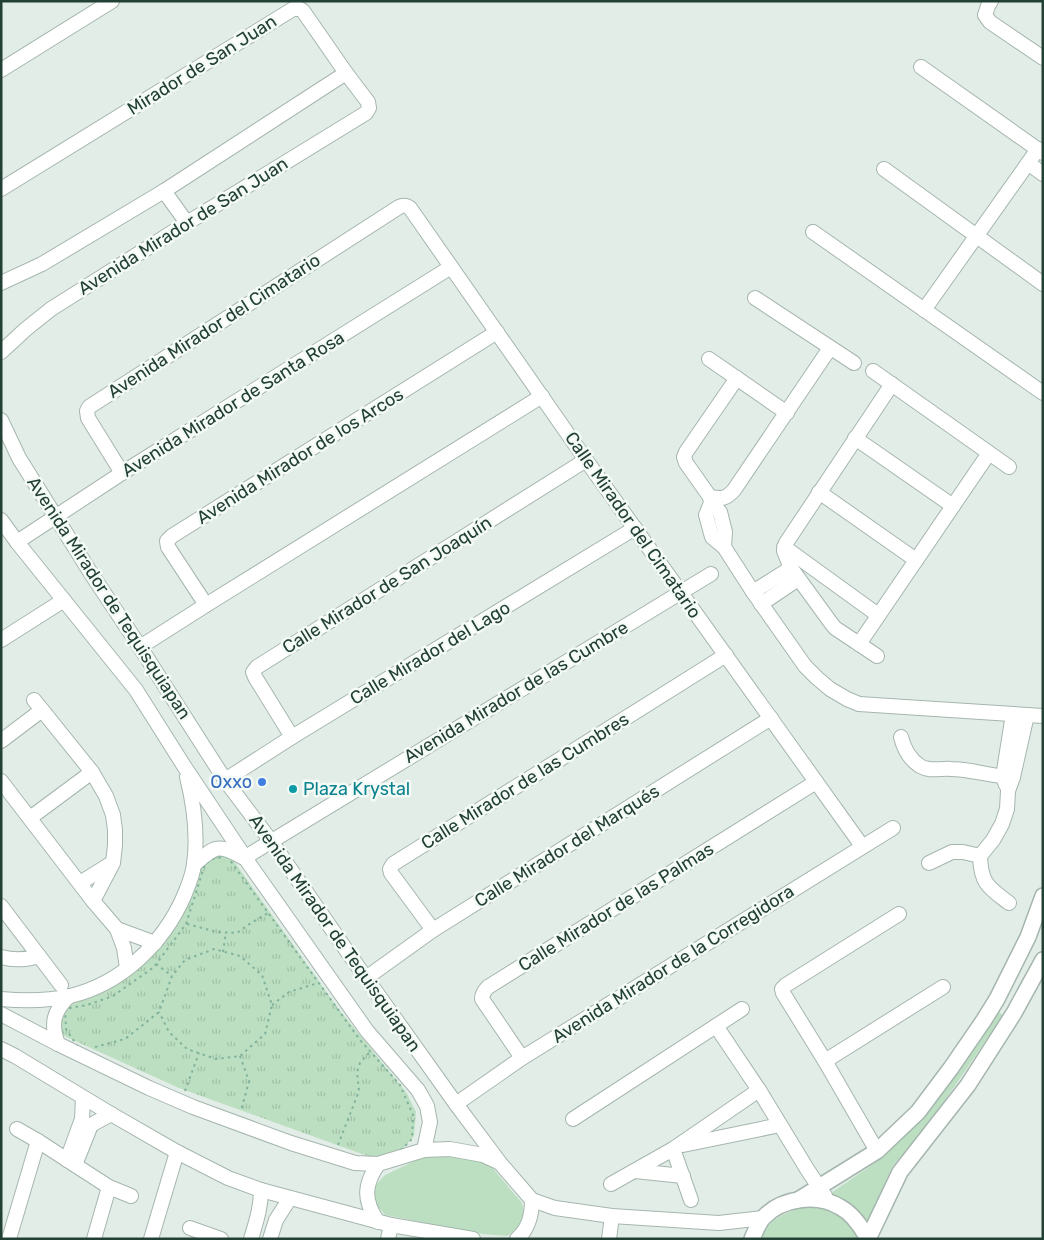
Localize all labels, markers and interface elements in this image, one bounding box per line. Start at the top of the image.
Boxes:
street label: Mirador de San Juan [123,10,281,120]
street label: Avenida Mirador de San Juan [74,152,292,300]
street label: Avenida Mirador del Cimatario [104,249,324,403]
street label: Avenida Mirador de Santa Rosa [118,326,348,482]
street label: Avenida Mirador de los Arcos [192,383,408,529]
street label: Calle Mirador del Cimatario [560,428,706,622]
street label: Avenida Mirador de Tequisquiapan [22,473,196,723]
street label: Calle Mirador de San Joaquín [278,511,496,659]
street label: Calle Mirador del Lago [346,596,514,710]
street label: Avenida Mirador de las Cumbre [400,616,632,768]
street label: Calle Mirador de las Cumbres [417,708,633,854]
place label: Oxxo [210,771,252,793]
marker: Oxxo [256,776,268,788]
place label: Plaza Krystal [303,778,410,800]
street label: Calle Mirador del Marqués [471,780,663,912]
marker: Plaza Krystal [287,783,299,795]
street label: Avenida Mirador de Tequisquiapan [244,810,426,1056]
street label: Calle Mirador de las Palmas [514,838,718,976]
street label: Avenida Mirador de la Corregidora [548,880,798,1048]

